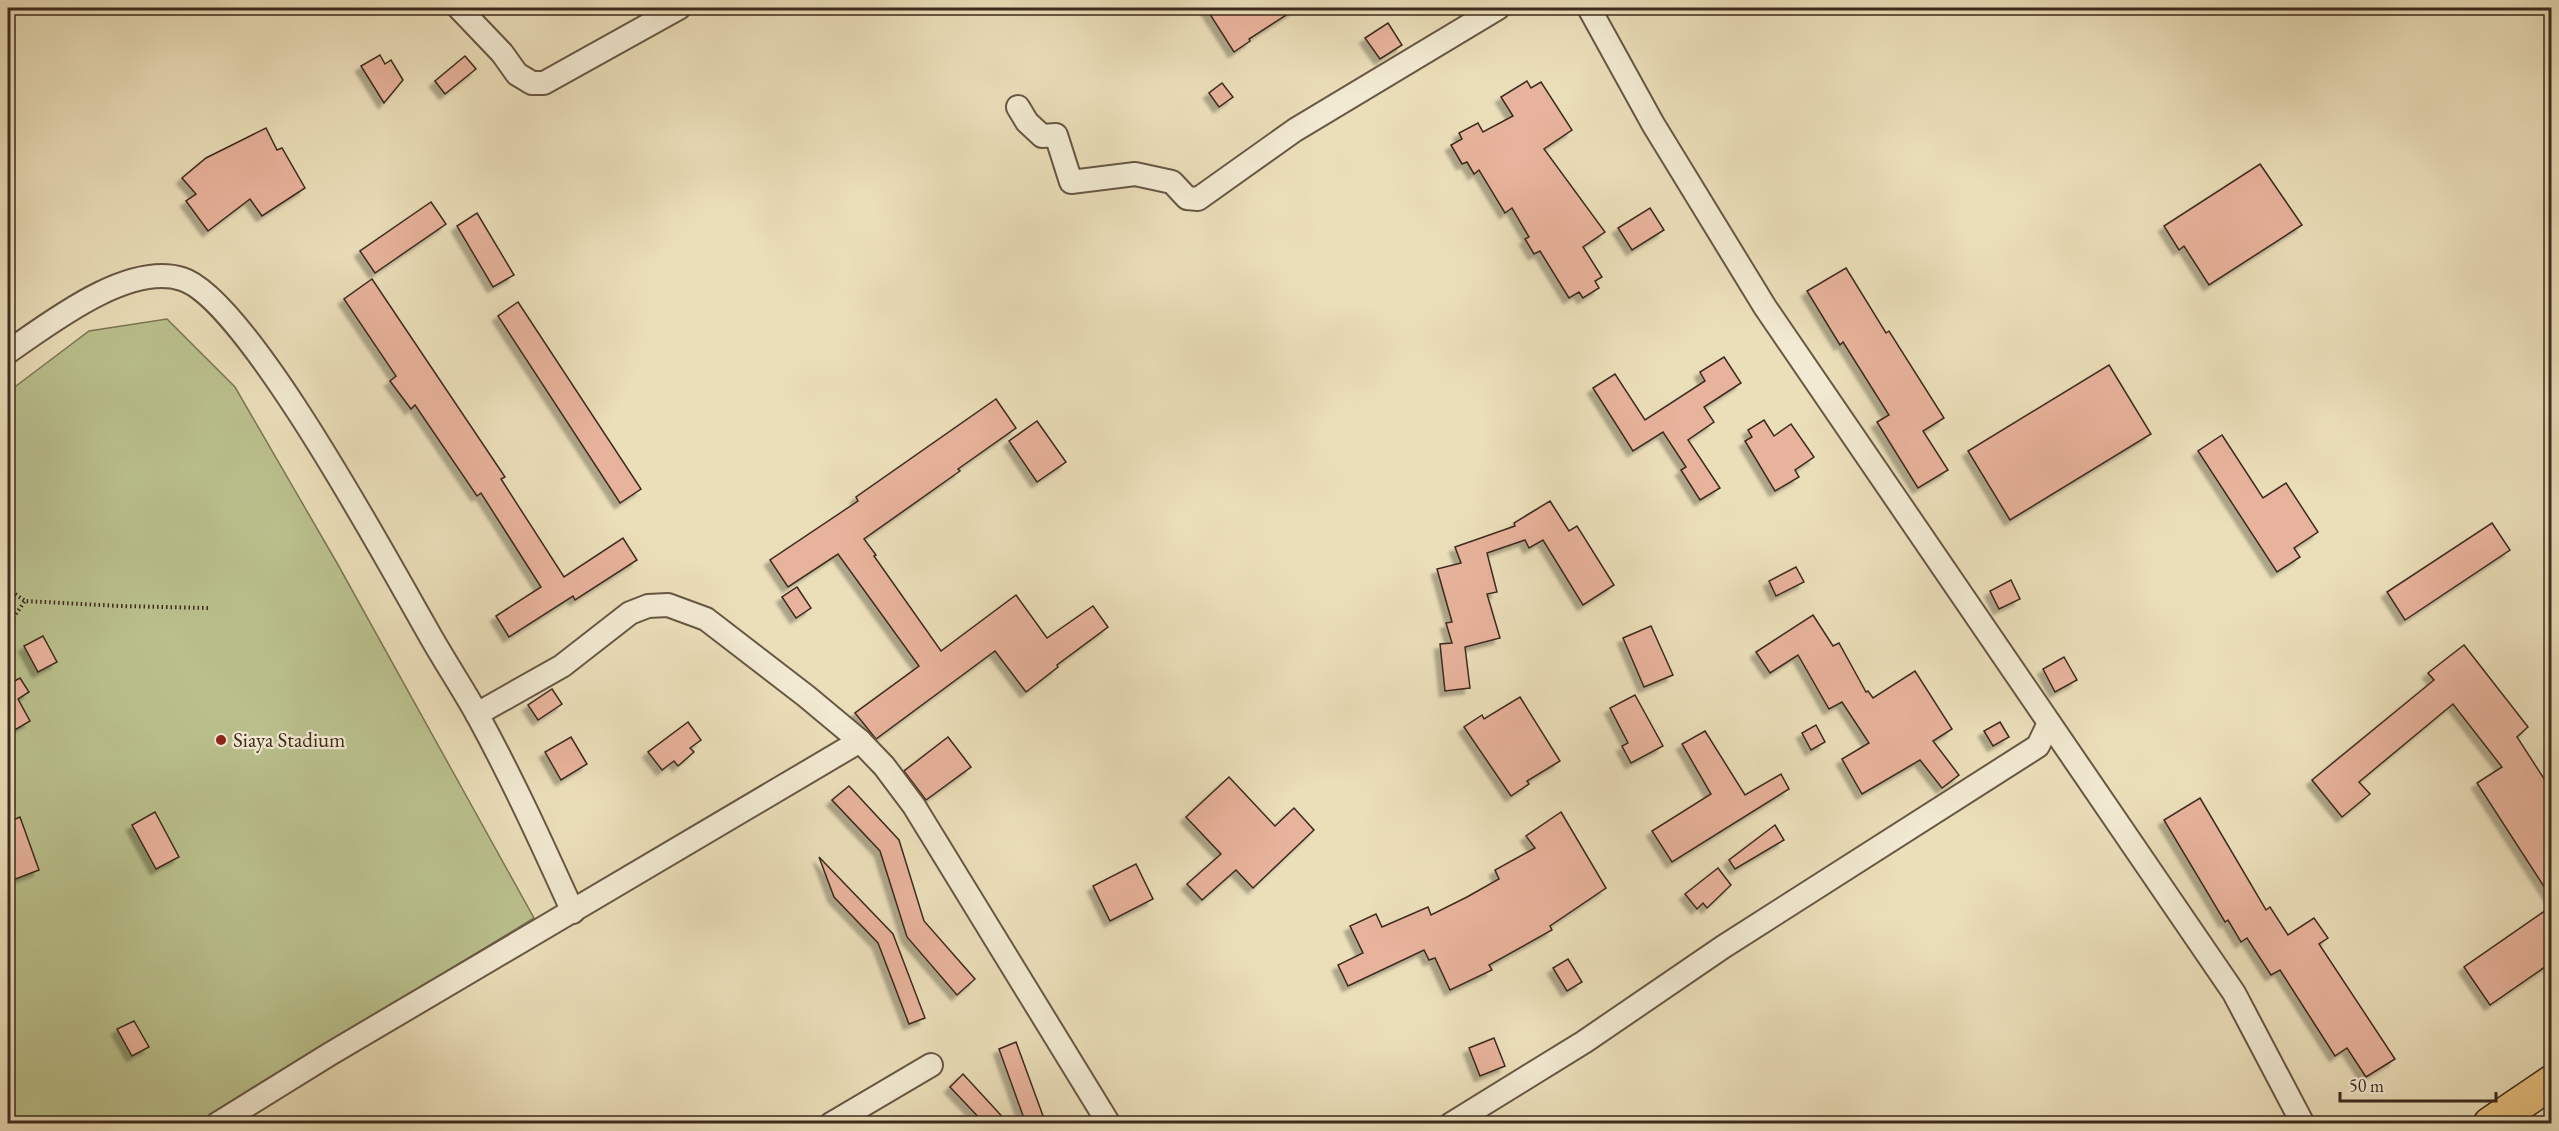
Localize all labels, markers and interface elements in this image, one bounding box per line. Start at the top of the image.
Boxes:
place label: Siaya Stadium [233,726,345,753]
marker: Siaya Stadium [214,733,228,747]
scale bar [2340,1065,2496,1103]
text: 50 m [2349,1074,2384,1097]

